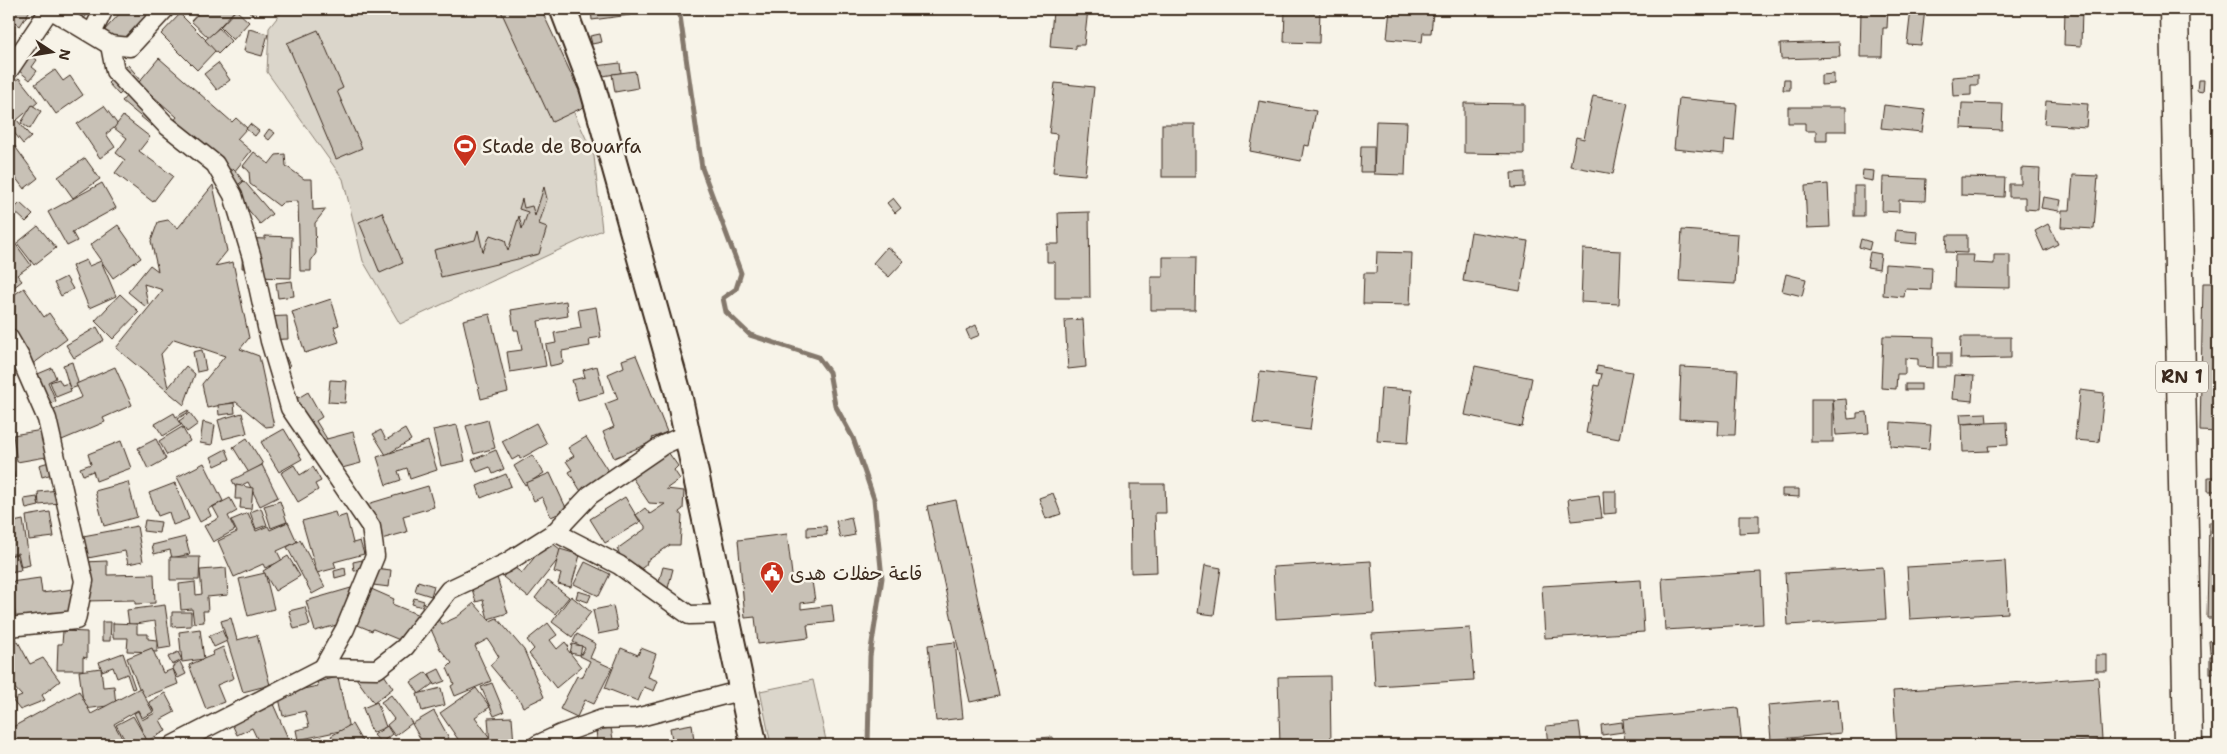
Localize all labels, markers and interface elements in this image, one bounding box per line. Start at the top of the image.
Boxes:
north arrow [28,28,78,78]
text: N [55,47,75,62]
sports icon: Stade de Bouarfa [452,133,478,167]
place label: Stade de Bouarfa [482,134,641,159]
road number: RN 1 [2156,362,2208,392]
public building icon: قاعة حفلات هدى [759,560,785,594]
place label: قاعة حفلات هدى [790,561,922,586]

